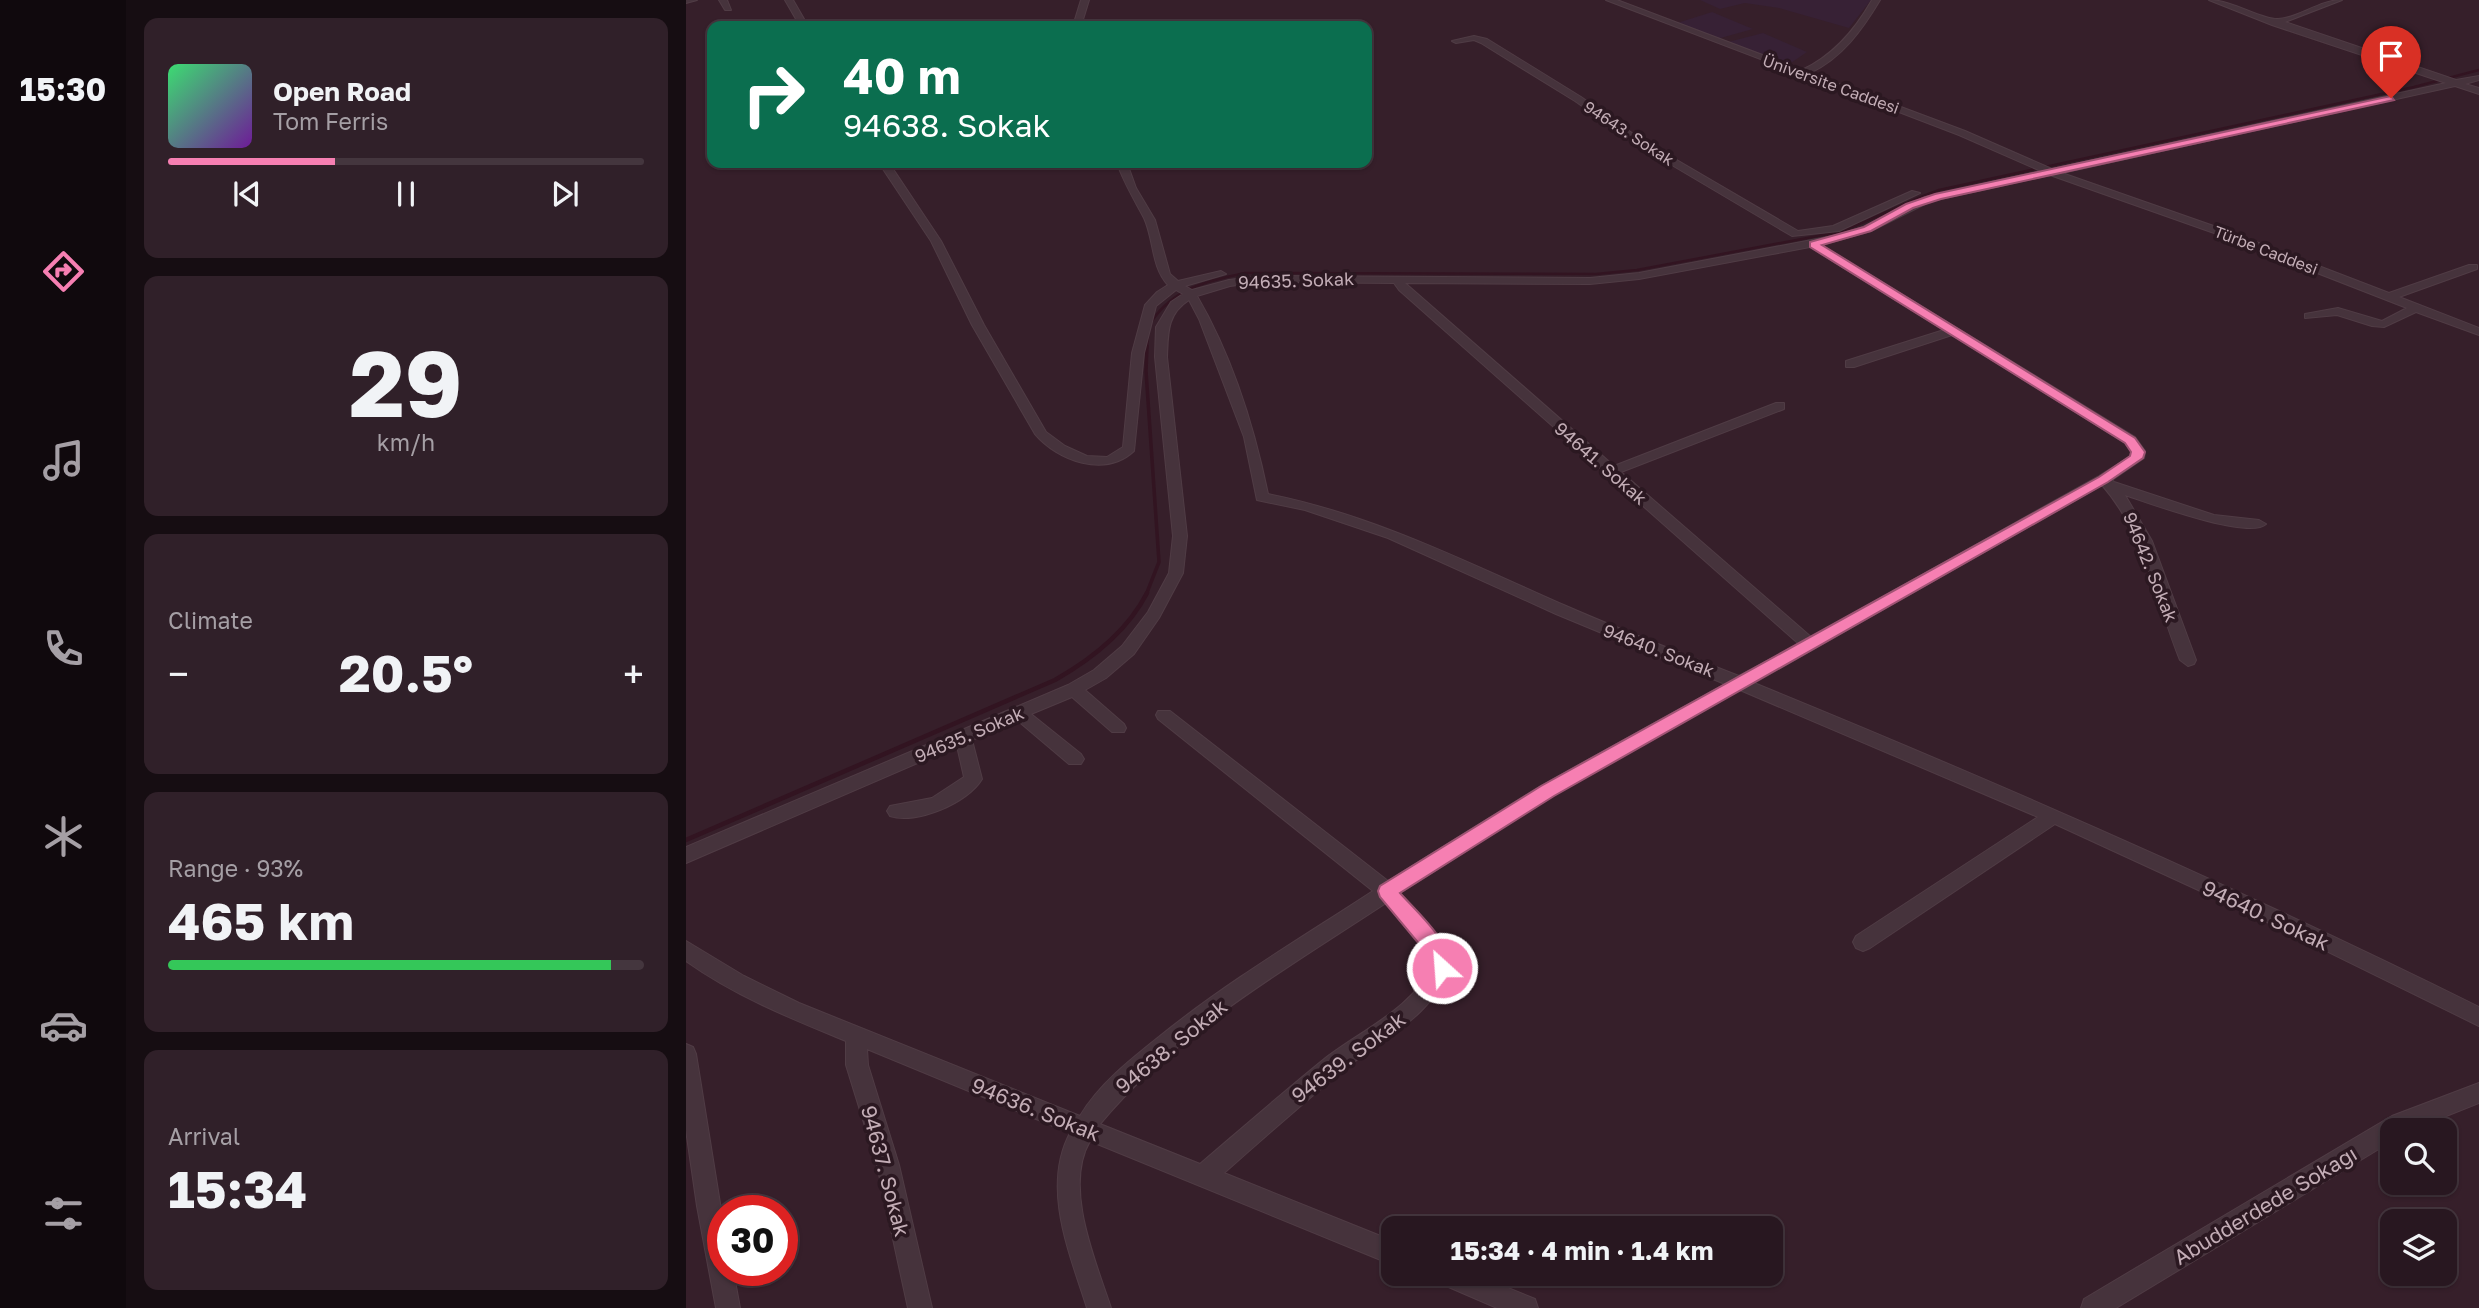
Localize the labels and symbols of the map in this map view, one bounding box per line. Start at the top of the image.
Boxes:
pin [2361,26,2421,98]
street label: Üniversite Caddesi [1760,50,1902,118]
street label: 94643. Sokak [1580,96,1678,170]
street label: Türbe Caddesi [2211,221,2321,279]
street label: 94635. Sokak [1238,267,1354,293]
street label: 94641. Sokak [1550,417,1652,509]
street label: 94642. Sokak [2119,509,2183,625]
street label: 94640. Sokak [1600,619,1718,681]
street label: 94635. Sokak [911,701,1027,767]
street label: 94640. Sokak [2198,874,2334,956]
position arrow [1405,931,1479,1005]
street label: 94638. Sokak [1110,993,1232,1099]
street label: 94639. Sokak [1286,1006,1410,1108]
street label: 94636. Sokak [968,1071,1104,1147]
street label: 94637. Sokak [856,1103,916,1239]
street label: Abudderdede Sokağı [2169,1140,2361,1270]
speed limit sign: 30 [707,1195,798,1286]

